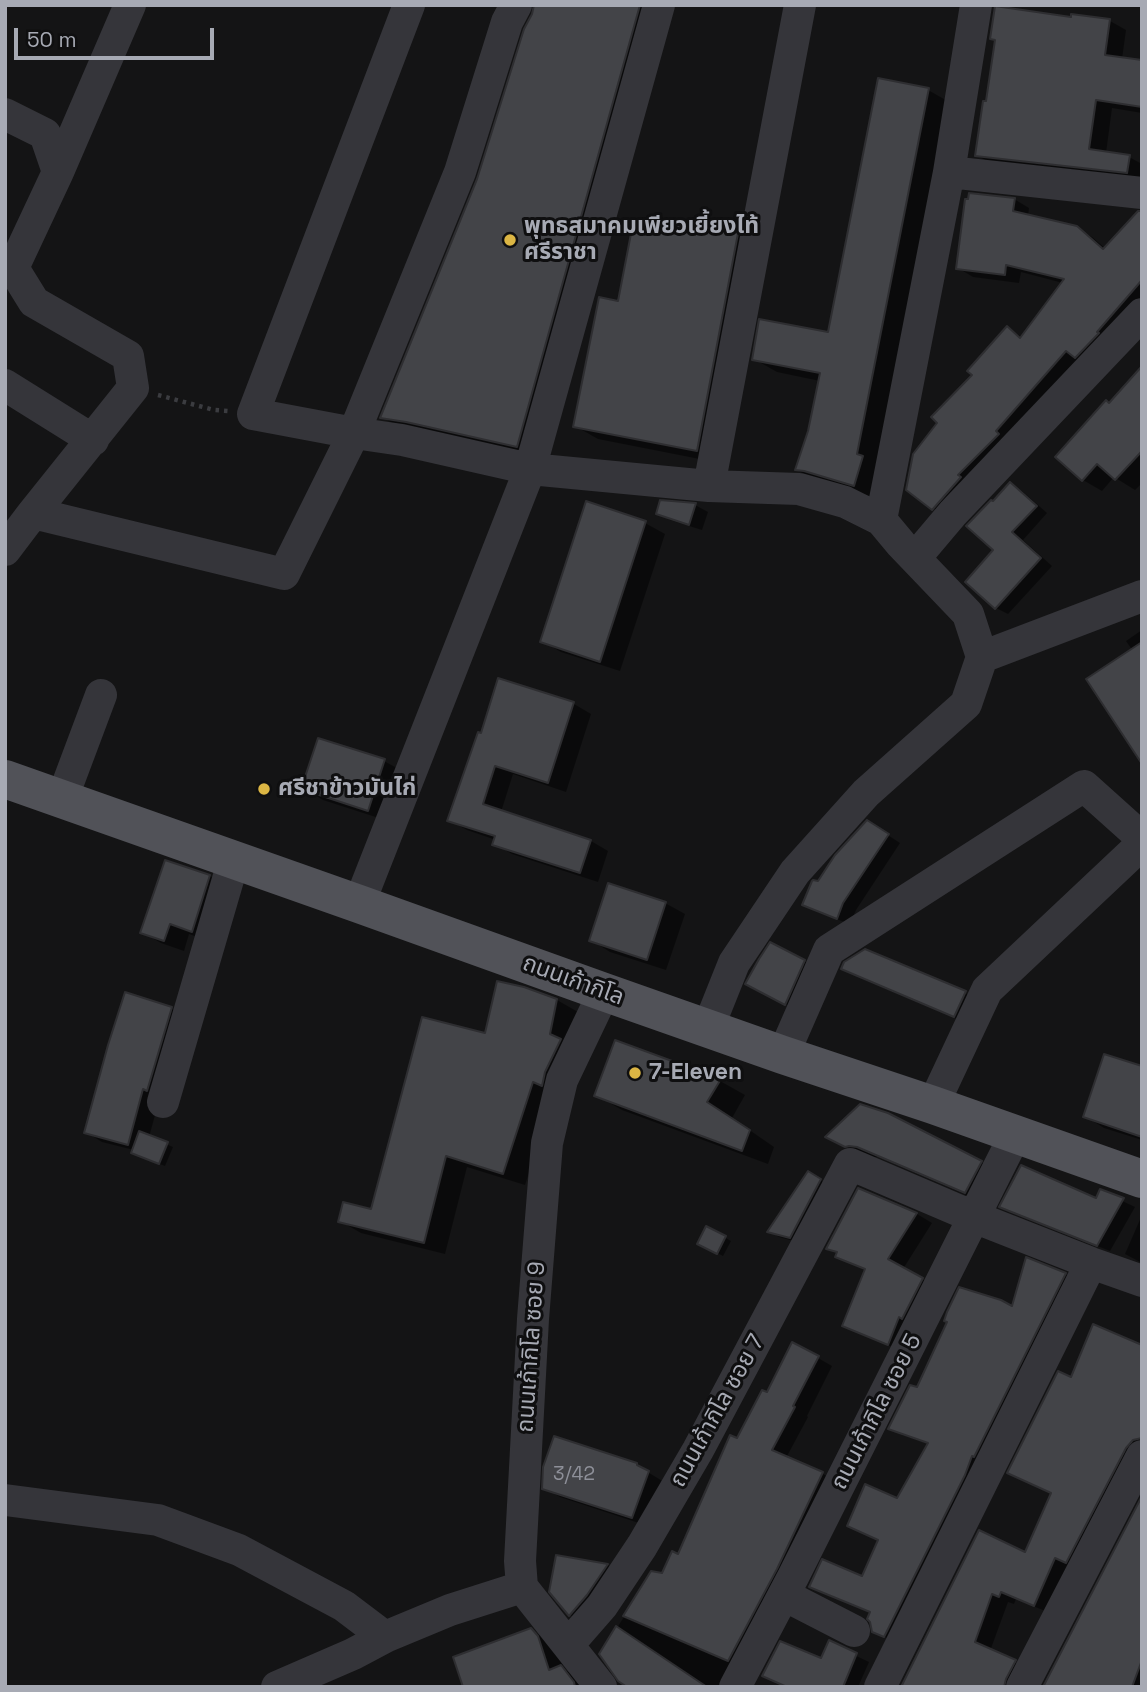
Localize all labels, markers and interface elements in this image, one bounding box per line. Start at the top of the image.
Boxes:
scale bar [18,14,217,58]
text: 50 m [27,26,77,53]
place label: พุทธสมาคมเพียวเยี้ยงไท้ ศรีราชา [524,213,759,267]
marker: พุทธสมาคมเพียวเยี้ยงไท้ ศรีราชา [502,232,518,248]
place label: ศรีชาข้าวมันไก่ [278,775,416,803]
marker: ศรีชาข้าวมันไก่ [256,781,272,797]
street label: ถนนเก้ากิโล [519,950,627,1012]
place label: 7-Eleven [649,1059,742,1087]
marker: 7-Eleven [627,1065,643,1081]
street label: ถนนเก้ากิโล ซอย 9 [512,1261,552,1433]
street label: ถนนเก้ากิโล ซอย 7 [665,1330,771,1492]
street label: ถนนเก้ากิโล ซอย 5 [826,1330,928,1494]
house number: 3/42 [553,1464,595,1486]

